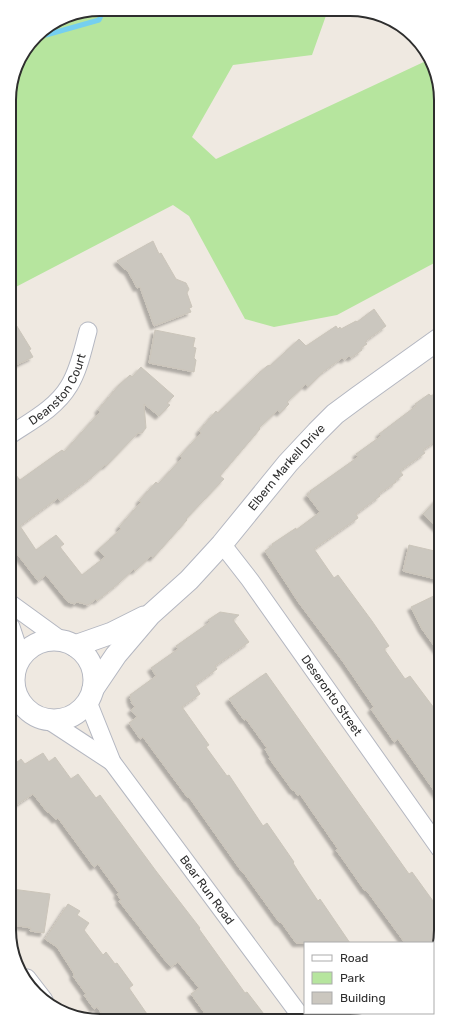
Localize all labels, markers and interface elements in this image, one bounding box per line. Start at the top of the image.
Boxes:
street label: Deanston Court [26,352,89,428]
street label: Elbern Markell Drive [245,421,328,513]
street label: Deseronto Street [298,652,365,739]
street label: Bear Run Road [177,853,237,927]
legend [304,942,434,1014]
text: Road [340,951,368,965]
text: Park [340,971,366,985]
text: Building [340,991,386,1005]

